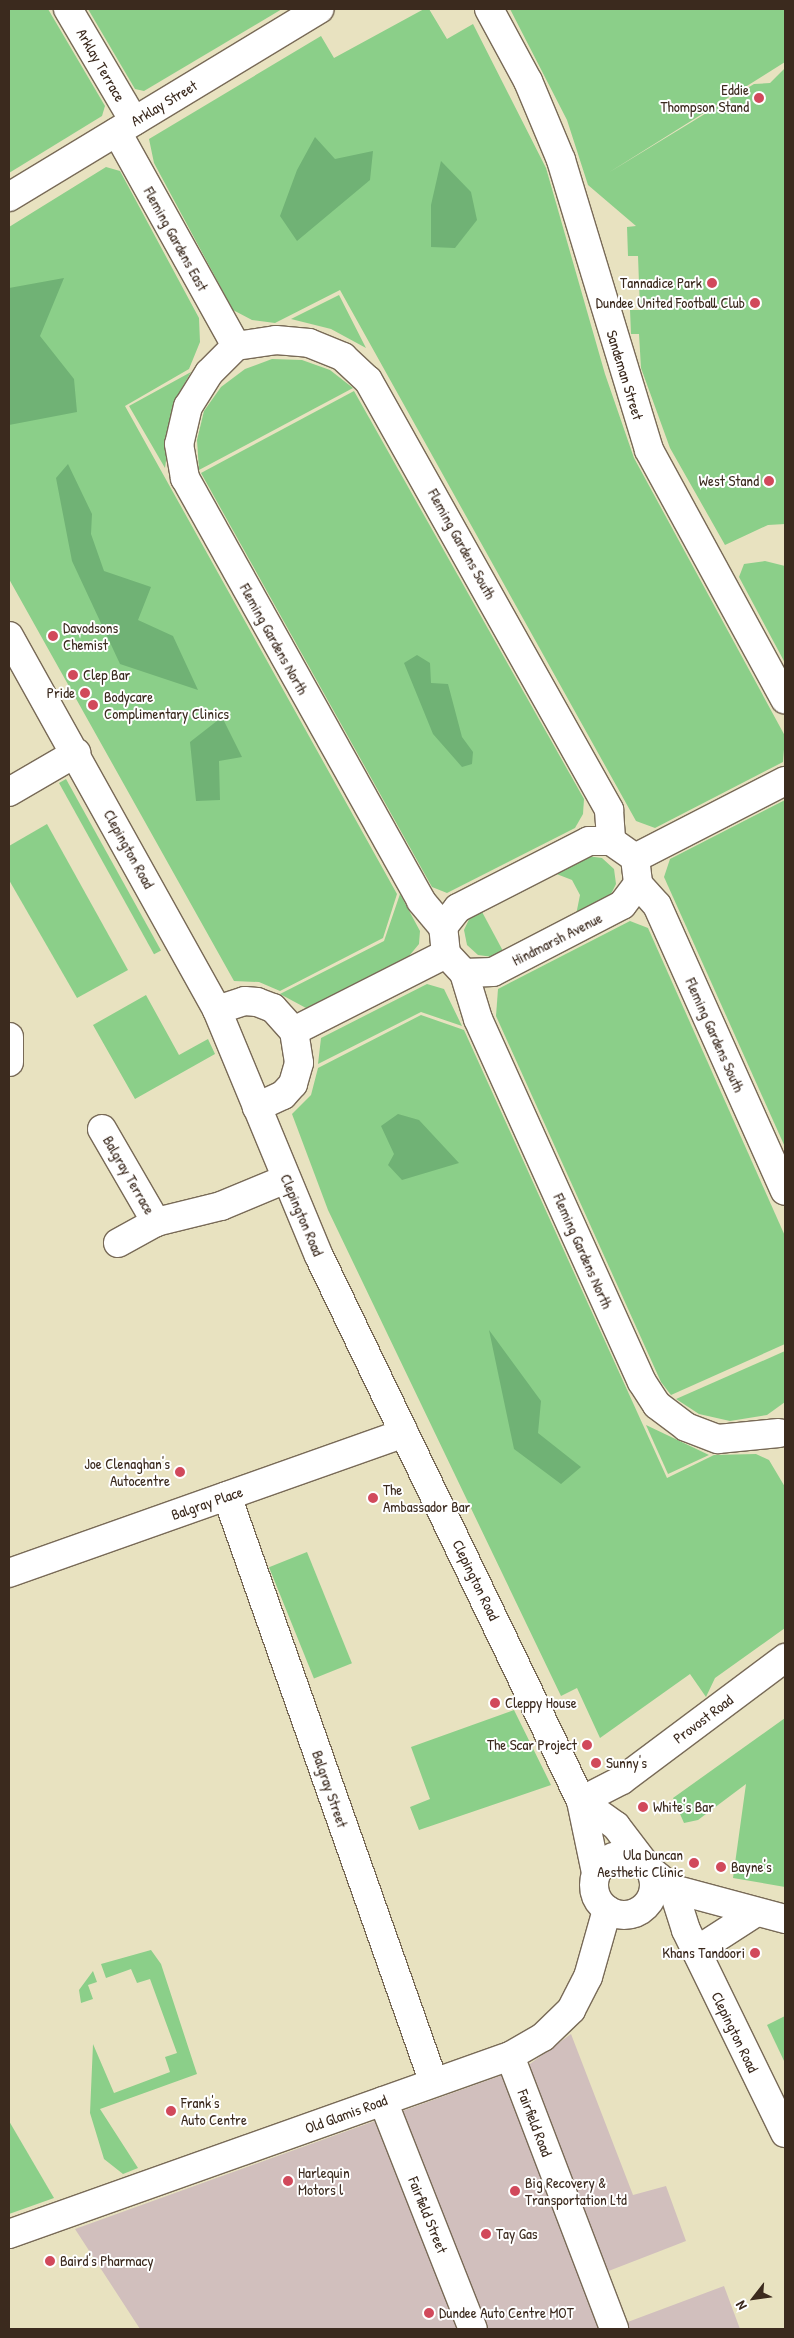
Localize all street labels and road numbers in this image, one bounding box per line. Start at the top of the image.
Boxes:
street label: Arklay Terrace [73,25,129,105]
street label: Arklay Street [128,76,200,130]
street label: Fleming Gardens East [140,184,212,294]
street label: Sandeman Street [603,328,647,422]
street label: Fleming Gardens South [424,486,500,602]
street label: Fleming Gardens North [236,580,312,698]
street label: Clepington Road [100,806,158,892]
street label: Hindmarsh Avenue [509,909,605,969]
street label: Fleming Gardens South [682,975,748,1095]
street label: Balgray Terrace [99,1132,159,1218]
street label: Clepington Road [277,1171,327,1259]
street label: Fleming Gardens North [550,1191,616,1311]
street label: Balgray Place [169,1482,245,1524]
street label: Clepington Road [449,1537,503,1623]
street label: Provost Road [670,1691,736,1747]
street label: Balgray Street [308,1748,352,1830]
street label: Clepington Road [708,1989,762,2075]
street label: Fairfield Road [514,2087,556,2159]
street label: Old Glamis Road [302,2091,390,2137]
street label: Fairfield Street [405,2174,451,2256]

